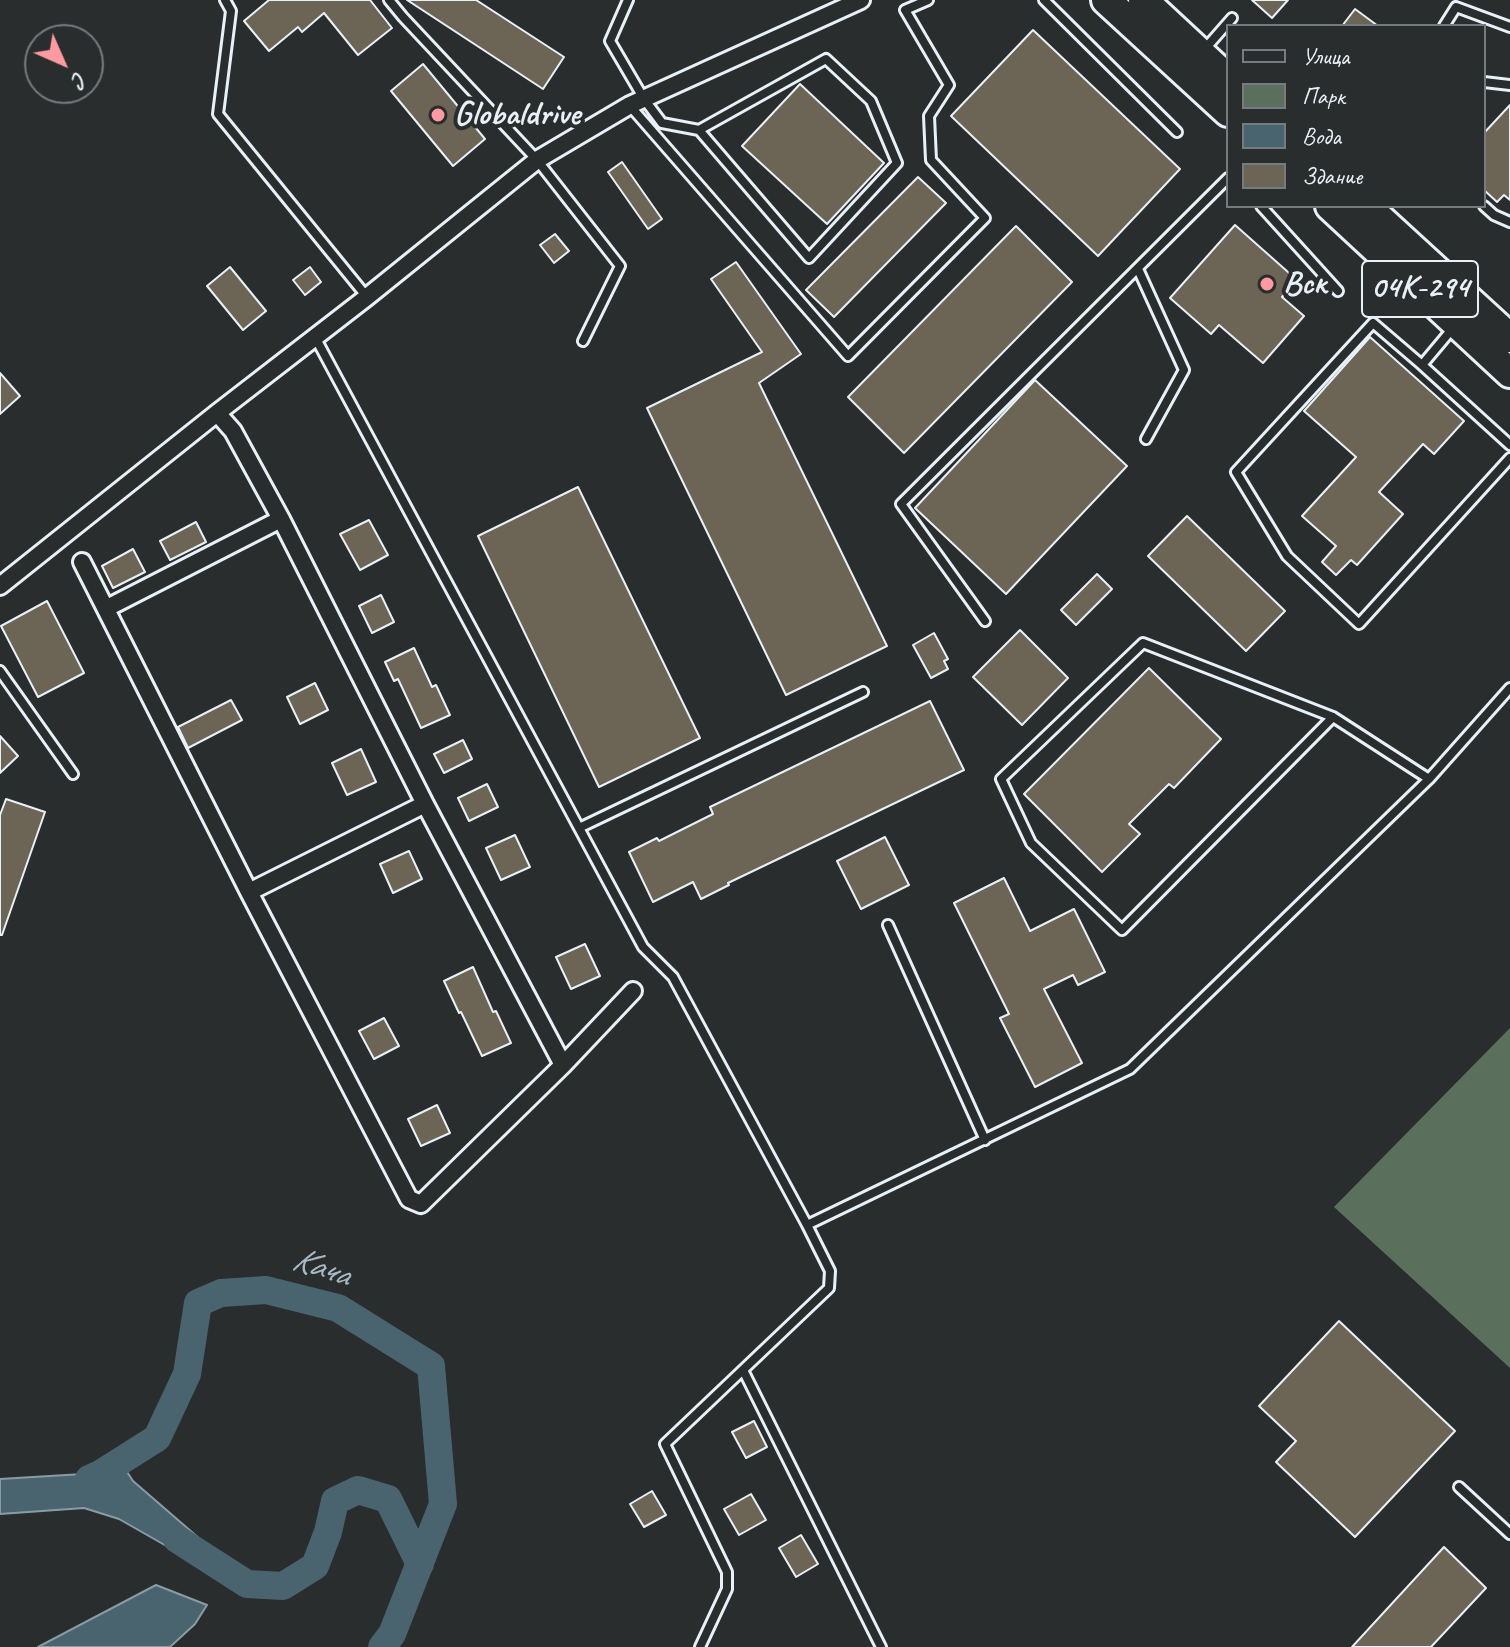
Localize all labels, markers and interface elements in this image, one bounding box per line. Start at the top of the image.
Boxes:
north arrow [24,24,104,104]
legend [1226,24,1486,208]
text: Улица [1302,41,1350,71]
text: С [66,66,93,93]
text: Парк [1302,81,1345,111]
place label: Globaldrive [454,95,580,135]
marker: Globaldrive [429,106,447,124]
text: Вода [1302,121,1341,151]
text: Здание [1302,161,1362,191]
road number: 04К-294 [1362,261,1478,317]
place label: Вск [1283,264,1327,304]
marker: Вск [1258,275,1276,293]
water label: Кача [287,1239,355,1297]

